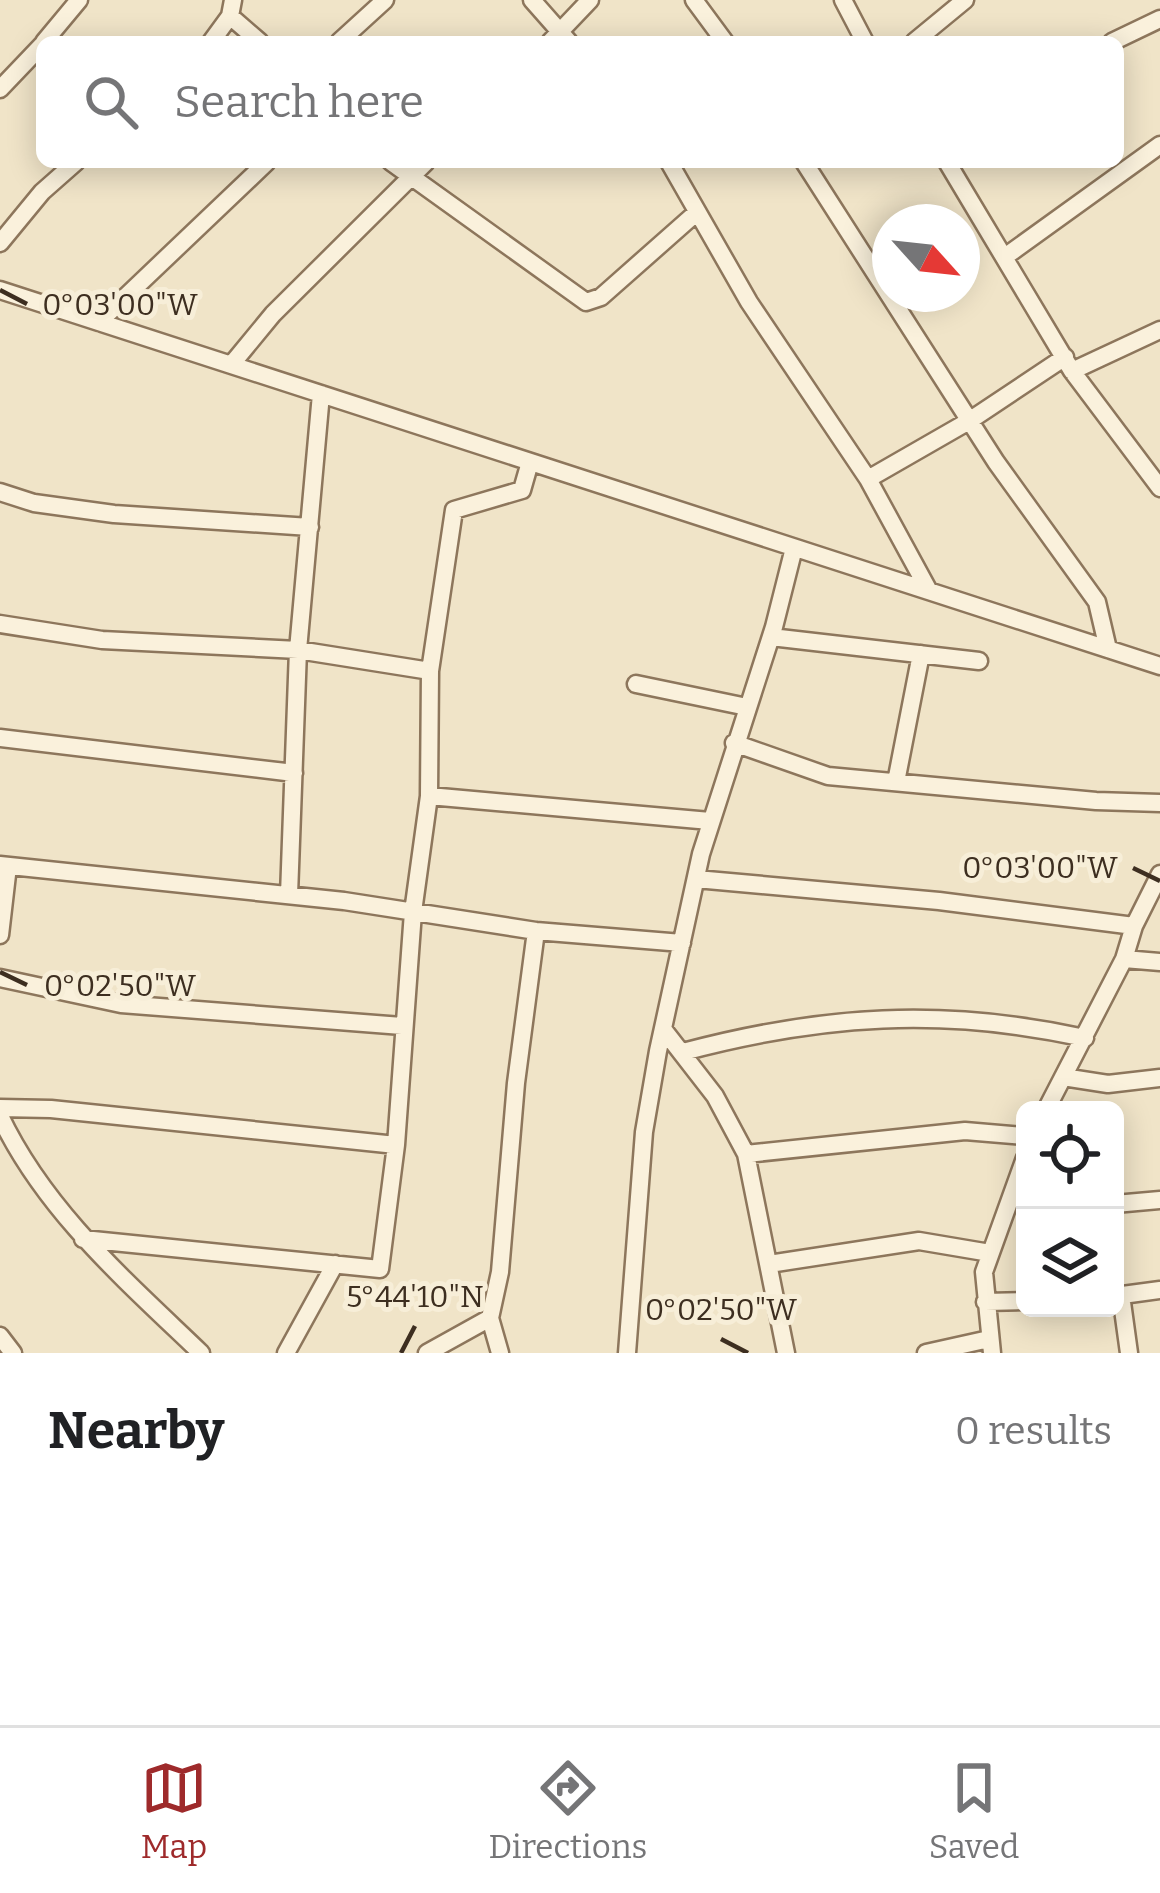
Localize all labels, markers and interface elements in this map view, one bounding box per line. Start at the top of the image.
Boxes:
search box [36,36,1124,168]
icon: search [78,69,144,135]
text: Search here [174,75,424,129]
north arrow [872,204,980,312]
text: 0°03'00"W [42,287,198,323]
text: 0°03'00"W [962,850,1118,886]
text: 0°02'50"W [44,968,196,1004]
map controls [1016,1101,1124,1317]
button: locate [1016,1101,1124,1209]
button: layers [1016,1209,1124,1317]
text: 5°44'10"N [346,1279,484,1315]
text: 0°02'50"W [645,1292,797,1328]
text: Nearby [48,1400,224,1462]
text: 0 results [955,1408,1112,1454]
tab: Map [141,1755,207,1867]
tab: Directions [489,1755,647,1867]
tab: Saved [929,1755,1019,1867]

